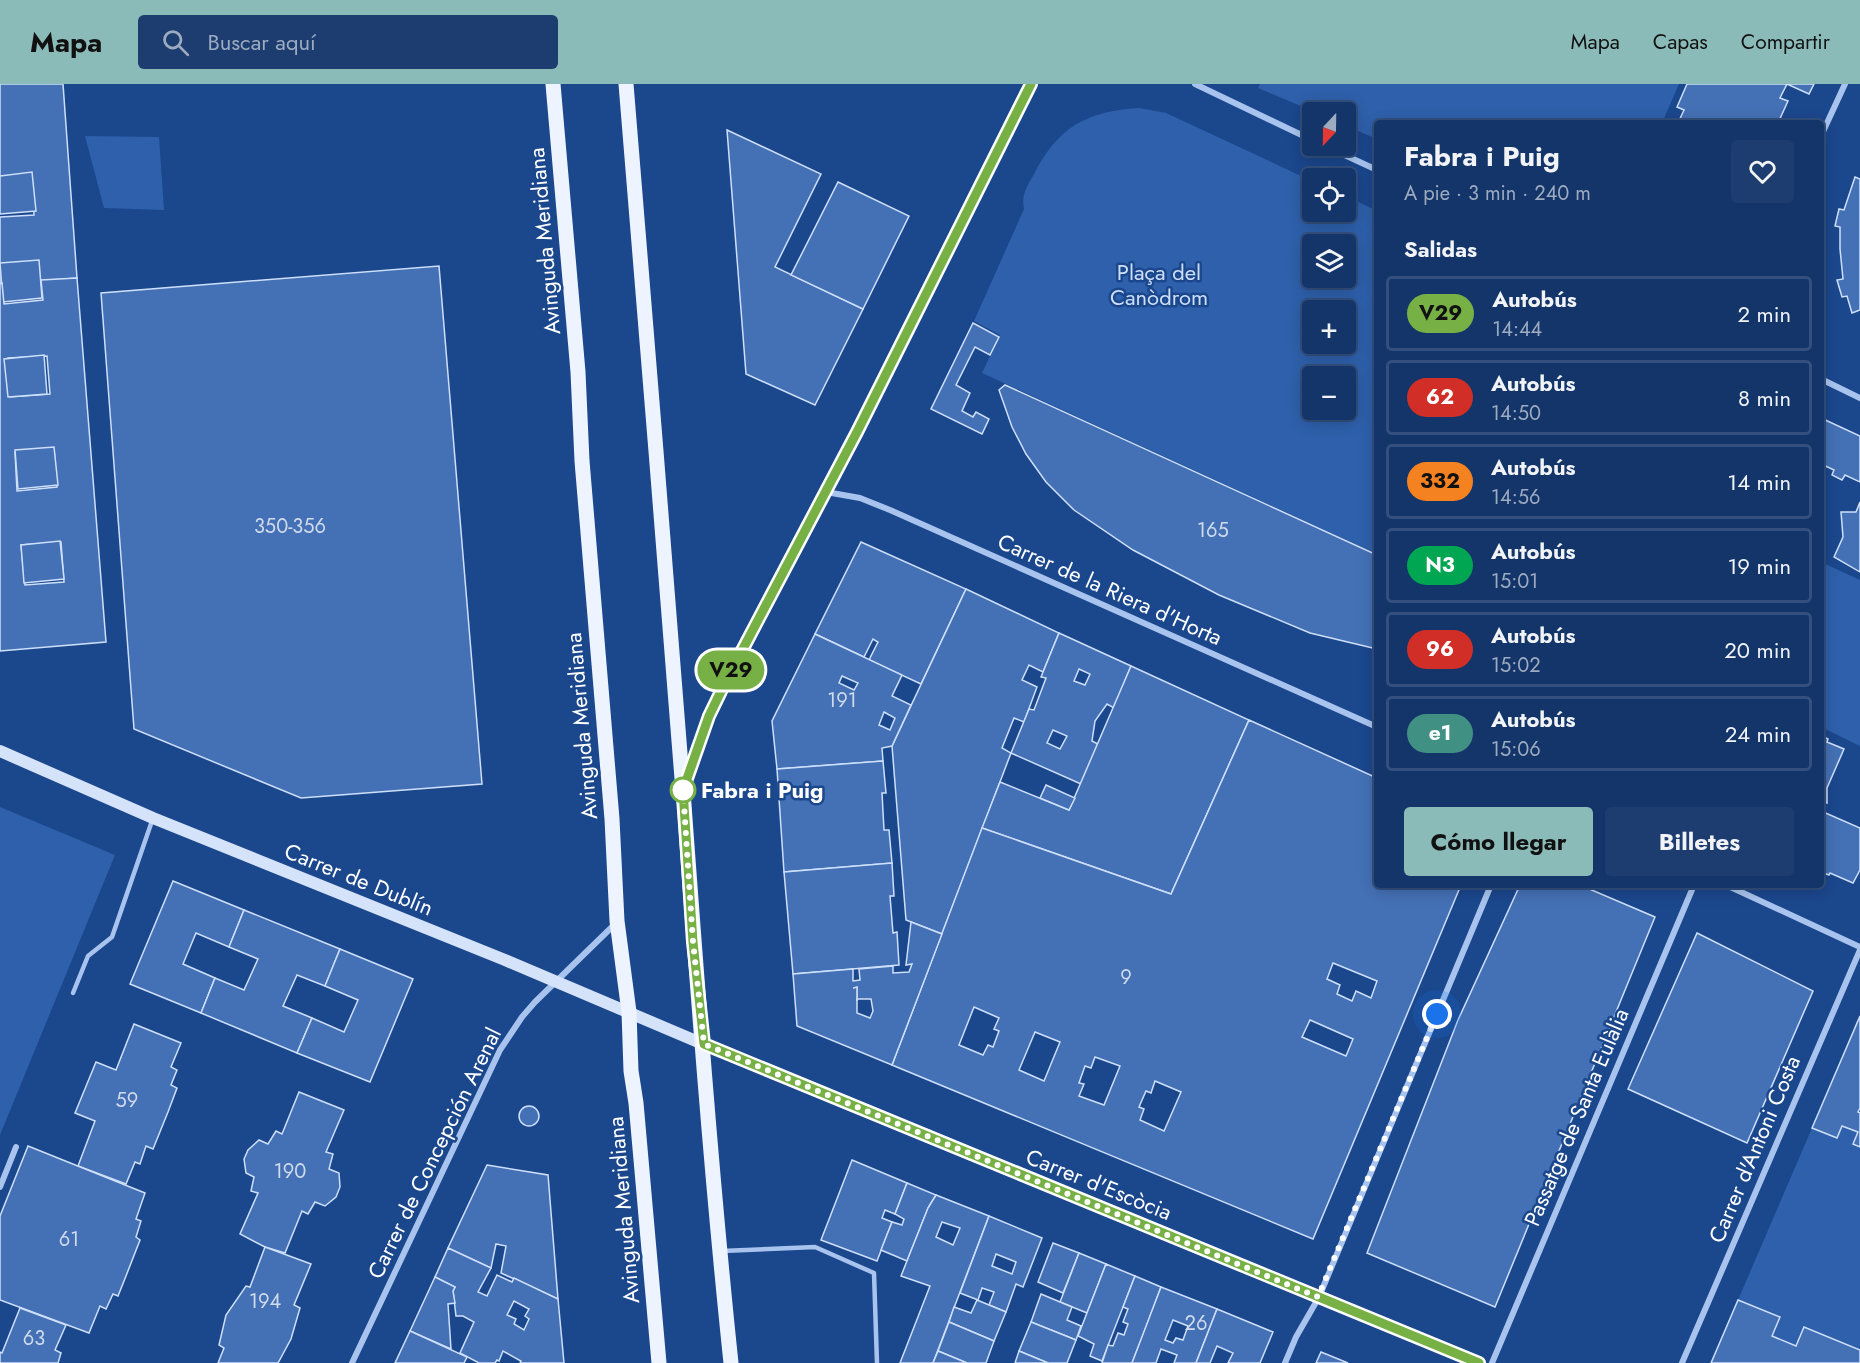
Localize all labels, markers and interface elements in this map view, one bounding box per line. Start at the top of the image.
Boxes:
search box [138,15,558,69]
text: Mapa [30,22,102,63]
icon: search [159,26,192,59]
text: Buscar aquí [207,26,316,58]
text: Mapa [1571,27,1620,57]
text: Capas [1653,27,1708,57]
text: Compartir [1741,27,1830,57]
north arrow [1302,102,1356,156]
map controls [1302,102,1356,420]
text: Fabra i Puig [1404,136,1560,177]
button: heart [1731,140,1794,203]
street label: Avinguda Meridiana [520,146,568,336]
button: locate [1302,168,1356,222]
text: A pie · 3 min · 240 m [1404,179,1591,208]
text: Salidas [1404,233,1477,265]
button: layers [1302,234,1356,288]
park label: Plaça del Canòdrom [1110,256,1208,313]
text: Autobús [1492,283,1577,315]
text: V29 [1419,298,1462,328]
text: 2 min [1737,298,1791,330]
button: + [1302,300,1356,354]
text: 14:44 [1492,315,1542,344]
button: − [1302,366,1356,420]
text: Autobús [1491,367,1576,399]
text: 62 [1426,382,1454,412]
text: 8 min [1738,382,1791,414]
text: 14:50 [1491,399,1541,428]
text: Autobús [1491,451,1576,483]
text: 332 [1420,466,1460,496]
text: 14 min [1727,466,1791,498]
text: 14:56 [1491,483,1540,512]
house number: 350-356 [254,512,326,541]
house number: 165 [1197,516,1229,545]
street label: Carrer de la Riera d'Horta [993,525,1227,653]
text: Autobús [1491,535,1576,567]
text: N3 [1425,550,1455,580]
text: 19 min [1727,550,1791,582]
text: 15:01 [1491,567,1538,596]
text: Autobús [1491,619,1576,651]
street label: Avinguda Meridiana [557,631,605,821]
text: 96 [1426,634,1454,664]
text: 20 min [1724,634,1791,666]
line badge: V29 [696,650,765,690]
text: 15:02 [1491,651,1541,680]
text: V29 [709,655,753,685]
house number: 191 [827,686,857,715]
text: Autobús [1491,703,1576,735]
text: e1 [1429,718,1451,748]
text: 24 min [1725,718,1791,750]
text: 15:06 [1491,735,1541,764]
place label: Fabra i Puig [701,774,824,806]
marker: Fabra i Puig [670,777,696,803]
button: Cómo llegar [1404,807,1593,876]
button: Billetes [1605,807,1794,876]
street label: Carrer de Dublín [280,835,438,923]
house number: 9 [1120,963,1132,992]
house number: 1 [852,980,861,1009]
your location [1422,999,1452,1029]
street label: Passatge de Santa Eulàlia [1516,1003,1636,1231]
street label: Carrer de Concepción Arenal [359,1022,509,1284]
street label: Carrer d'Antoni Costa [1700,1050,1808,1248]
house number: 59 [116,1086,138,1115]
street label: Avinguda Meridiana [599,1115,647,1305]
street label: Carrer d'Escòcia [1021,1140,1177,1228]
house number: 190 [274,1157,306,1186]
house number: 61 [59,1225,79,1254]
house number: 194 [249,1287,281,1316]
house number: 26 [1185,1309,1207,1338]
house number: 63 [23,1324,45,1353]

